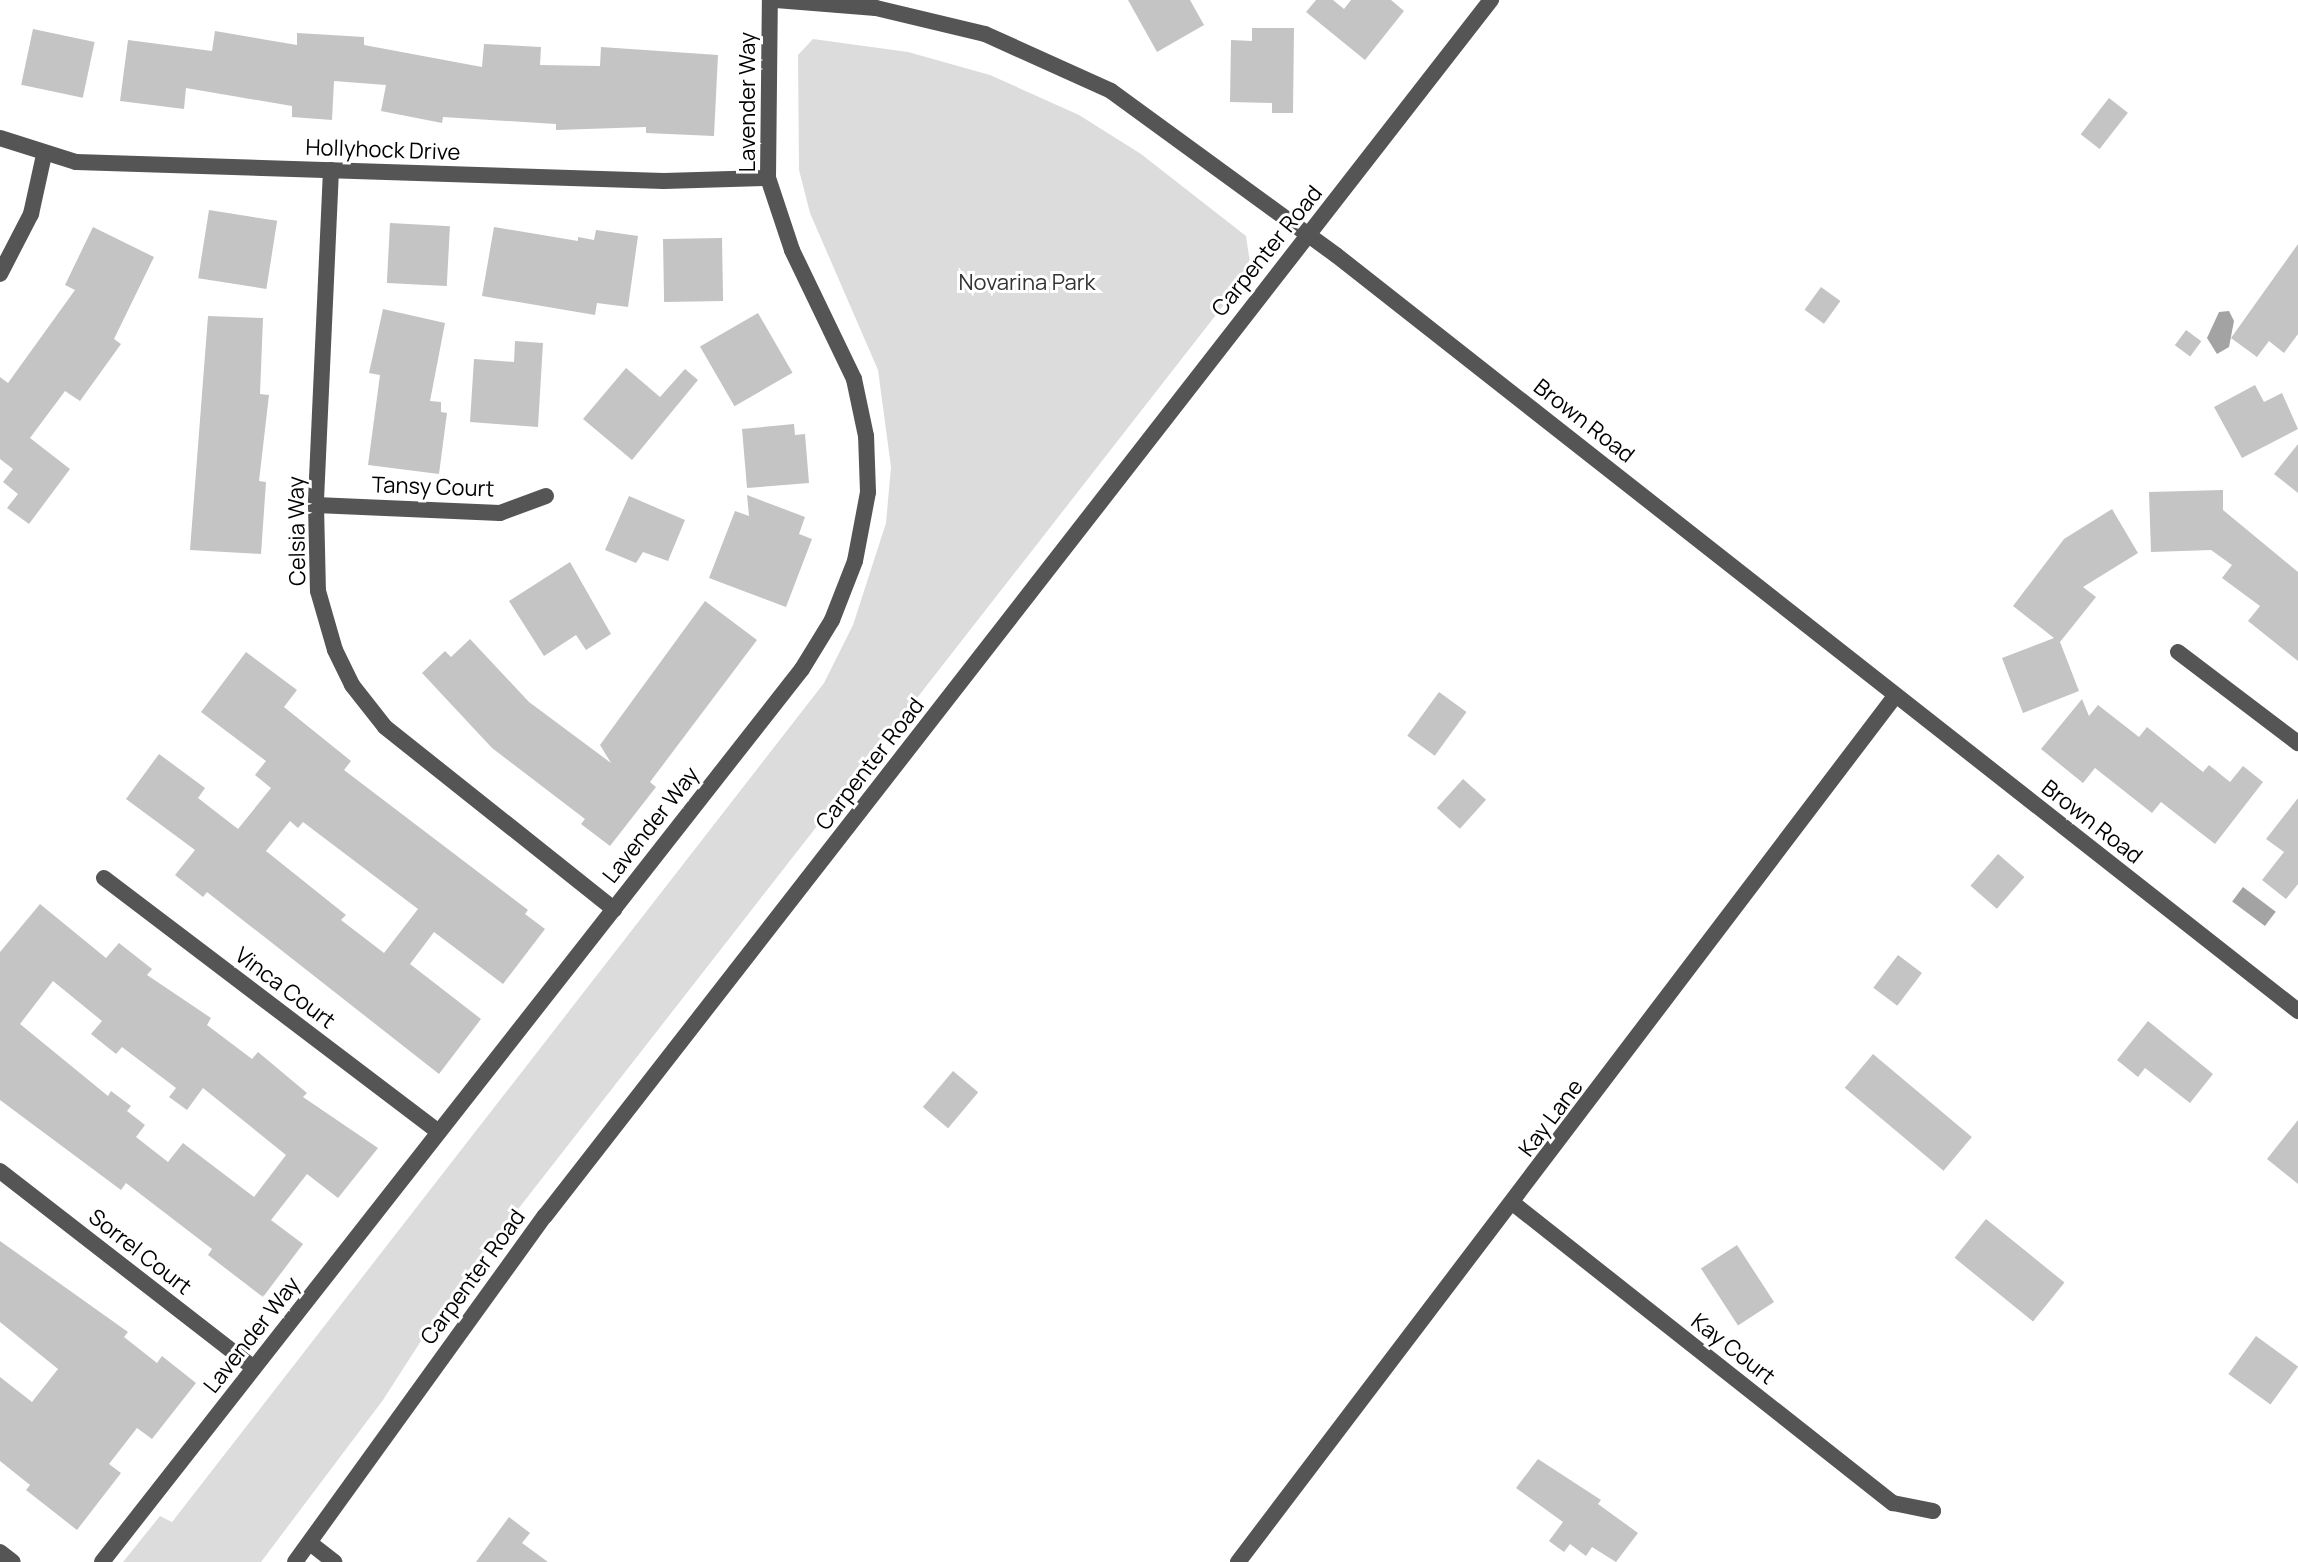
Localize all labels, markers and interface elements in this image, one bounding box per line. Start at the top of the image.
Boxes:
street label: Lavender Way [735,32,761,172]
street label: Hollyhock Drive [305,134,461,166]
street label: Carpenter Road [1206,180,1328,322]
park label: Novarina Park [959,270,1095,296]
street label: Brown Road [1528,374,1640,468]
street label: Tansy Court [371,472,495,502]
street label: Celsia Way [283,476,311,586]
street label: Carpenter Road [810,693,930,835]
street label: Lavender Way [597,762,705,888]
street label: Brown Road [2036,775,2148,869]
street label: Vinca Court [230,942,340,1034]
street label: Kay Lane [1513,1074,1589,1162]
street label: Sorrel Court [83,1204,197,1300]
street label: Carpenter Road [415,1204,531,1350]
street label: Lavender Way [198,1272,306,1398]
street label: Kay Court [1686,1308,1780,1390]

